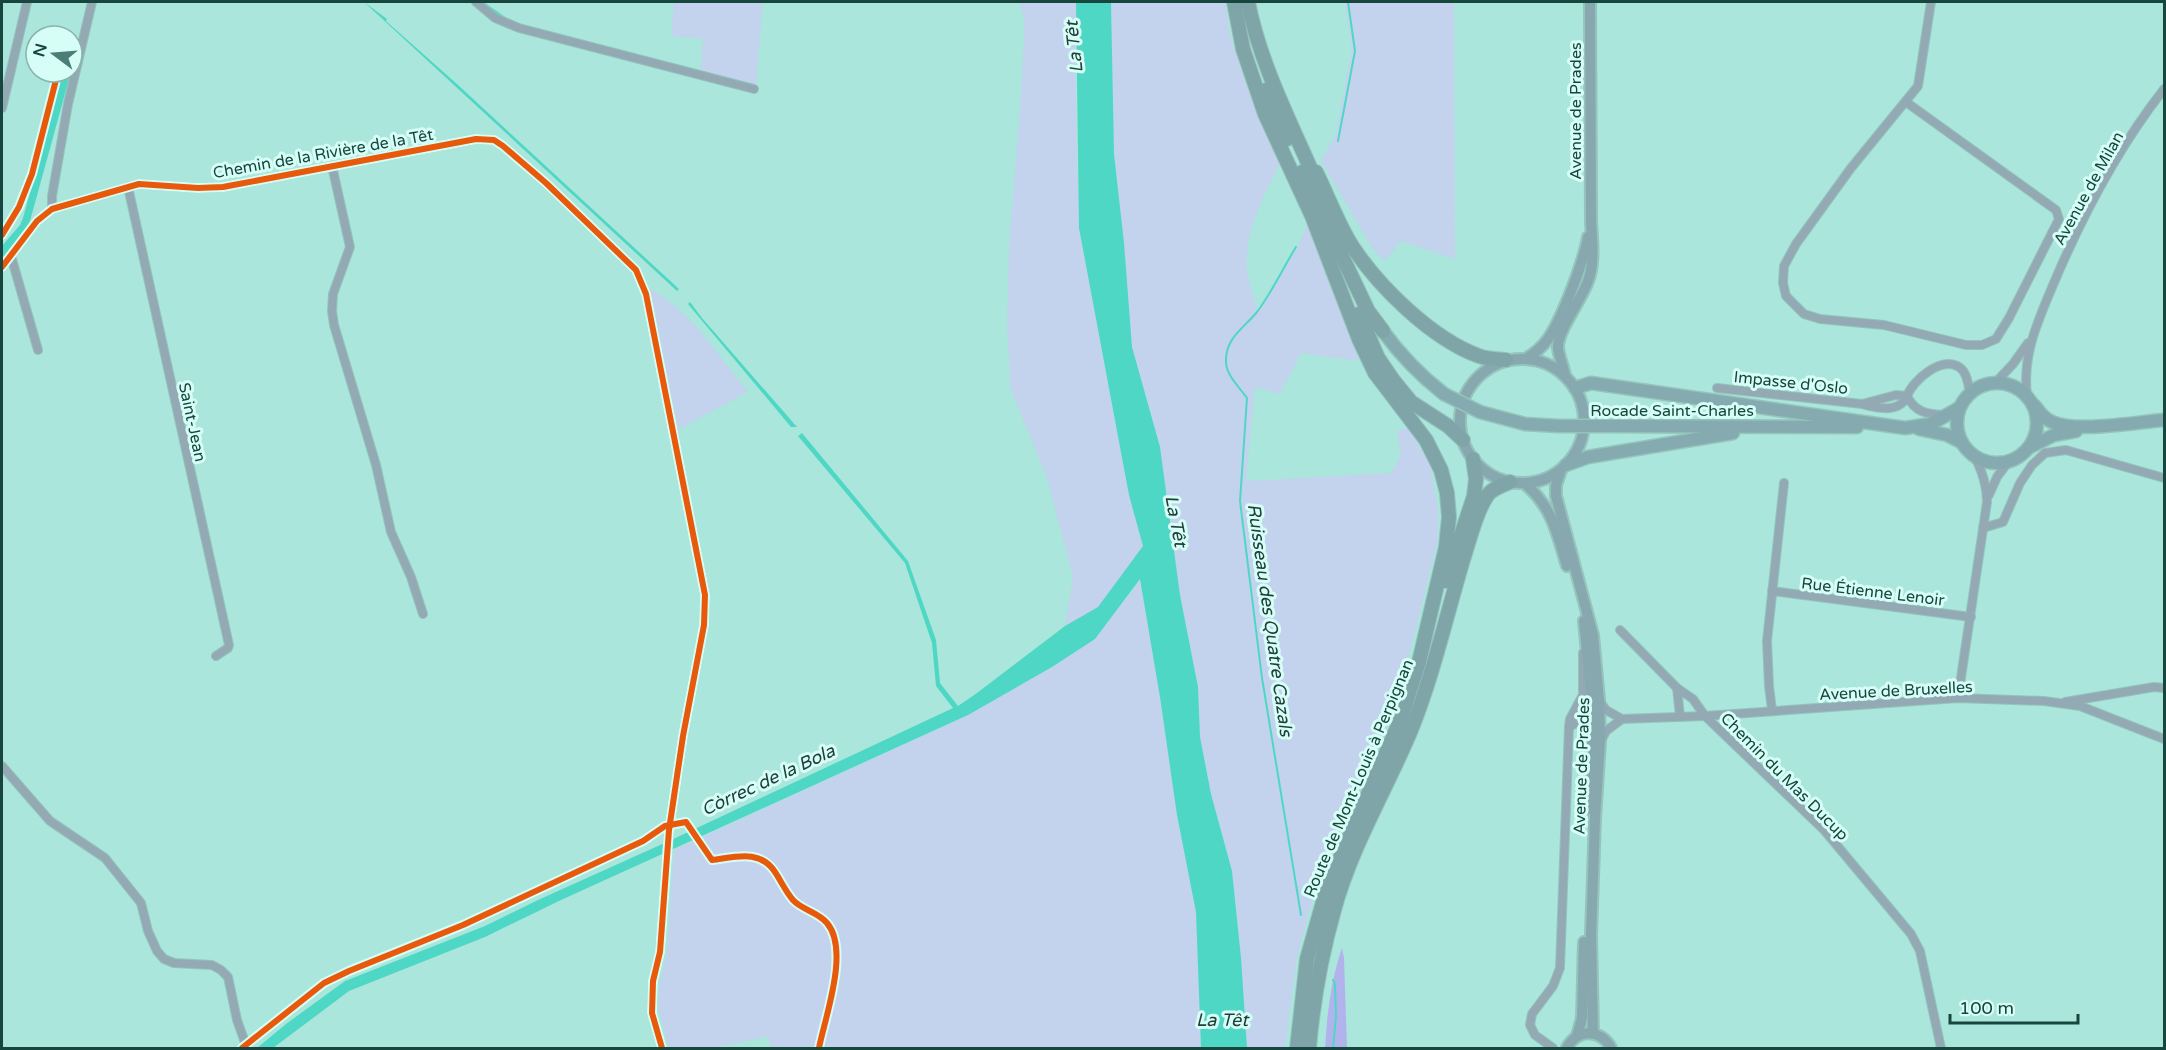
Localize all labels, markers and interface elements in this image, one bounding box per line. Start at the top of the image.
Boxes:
water label: La Têt [1060,18,1088,74]
north arrow [24,24,84,84]
text: N [29,41,52,59]
street label: Avenue de Prades [1566,42,1586,180]
street label: Chemin de la Rivière de la Têt [211,125,435,183]
street label: Avenue de Milan [2049,128,2128,249]
street label: Impasse d'Oslo [1733,367,1849,399]
street label: Saint-Jean [174,381,210,464]
street label: Rocade Saint-Charles [1590,401,1754,421]
water label: La Têt [1160,493,1192,551]
water label: Ruisseau des Quatre Cazals [1243,502,1297,739]
street label: Rue Étienne Lenoir [1800,573,1946,611]
street label: Route de Mont-Louis à Perpignan [1300,656,1418,900]
street label: Avenue de Bruxelles [1819,677,1973,705]
street label: Avenue de Prades [1570,697,1594,835]
street label: Chemin du Mas Ducup [1716,709,1852,845]
water label: Còrrec de la Bola [698,739,839,821]
scale bar [1950,987,2078,1025]
text: 100 m [1959,997,2014,1019]
water label: La Têt [1196,1009,1250,1031]

